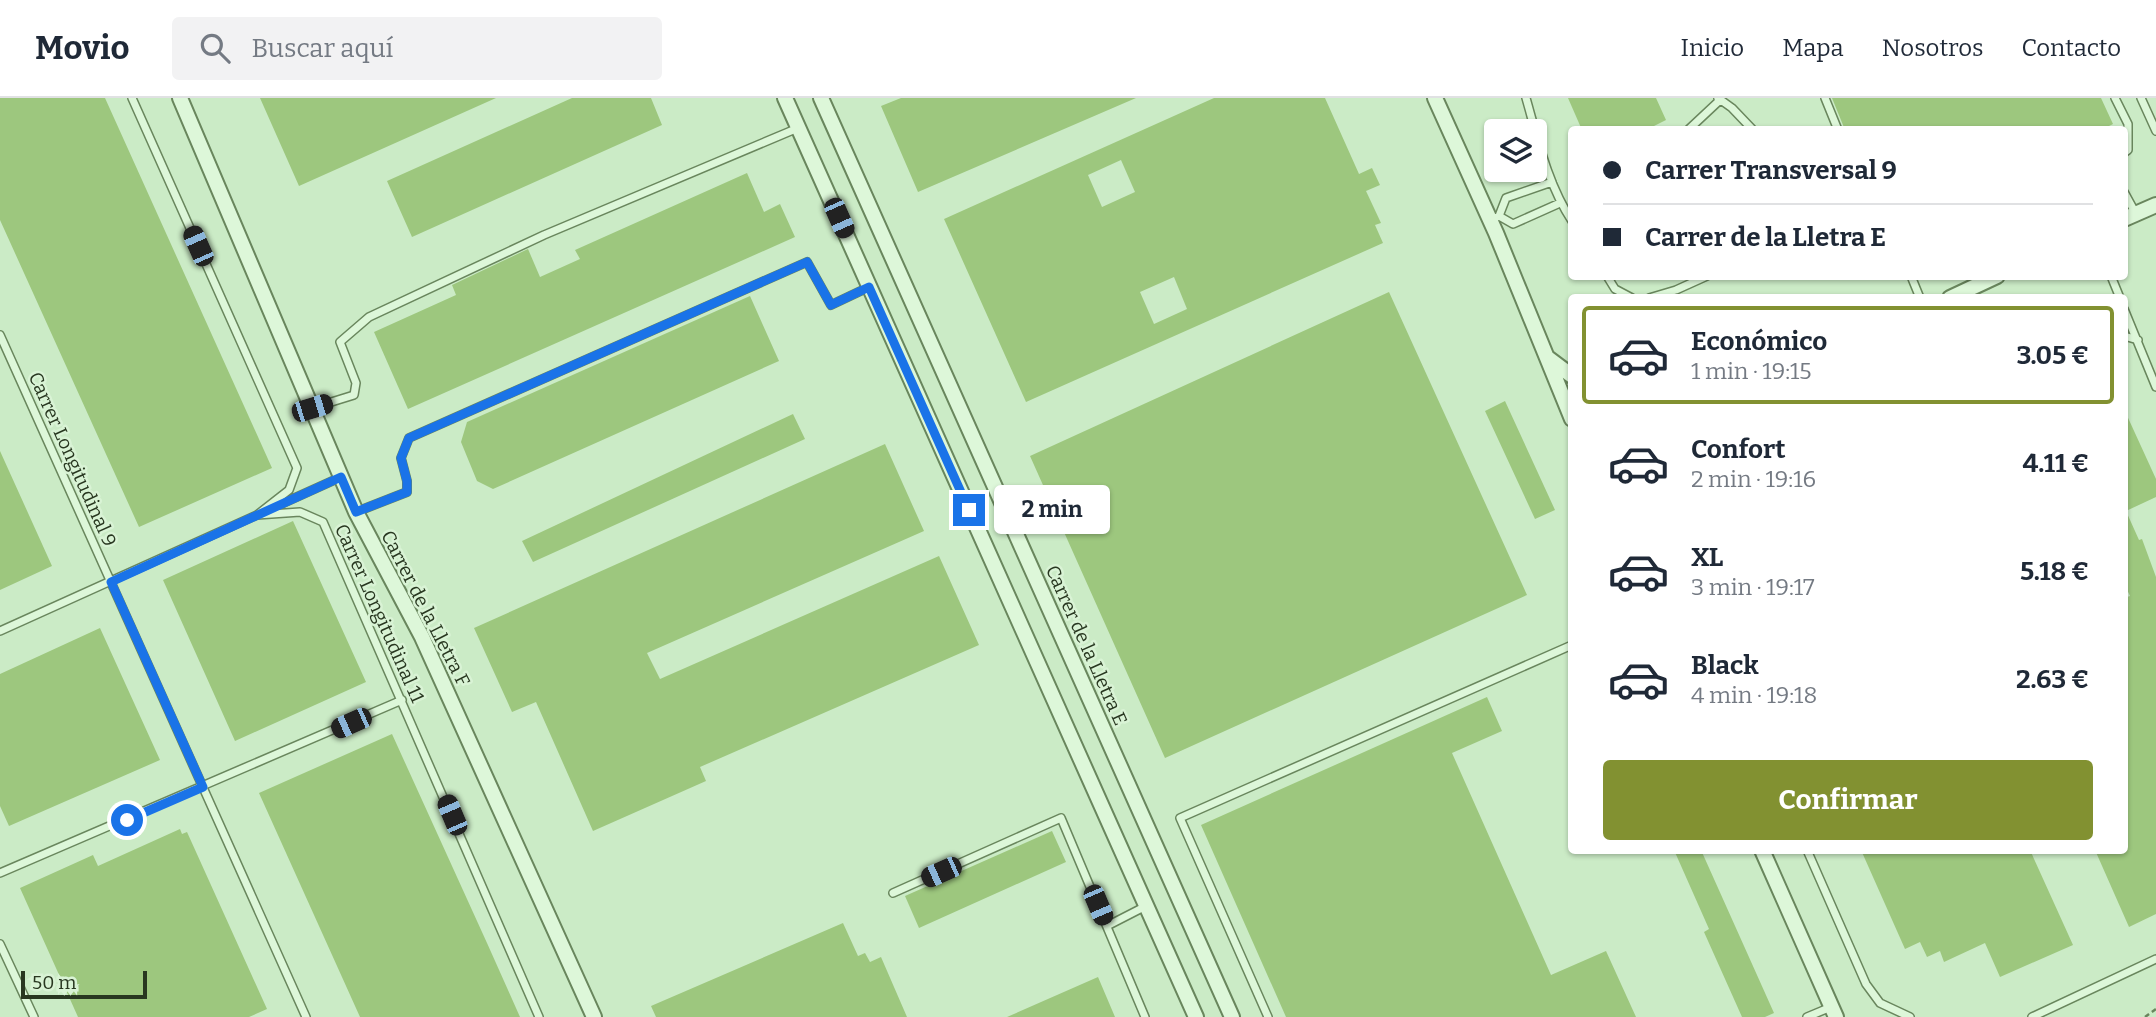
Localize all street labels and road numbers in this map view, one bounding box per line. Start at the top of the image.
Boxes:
street label: Carrer Longitudinal 9 [24,368,121,550]
street label: Carrer Longitudinal 11 [330,520,429,706]
street label: Carrer de la Lletra F [376,526,475,690]
street label: Carrer de la Lletra E [1041,562,1132,729]

